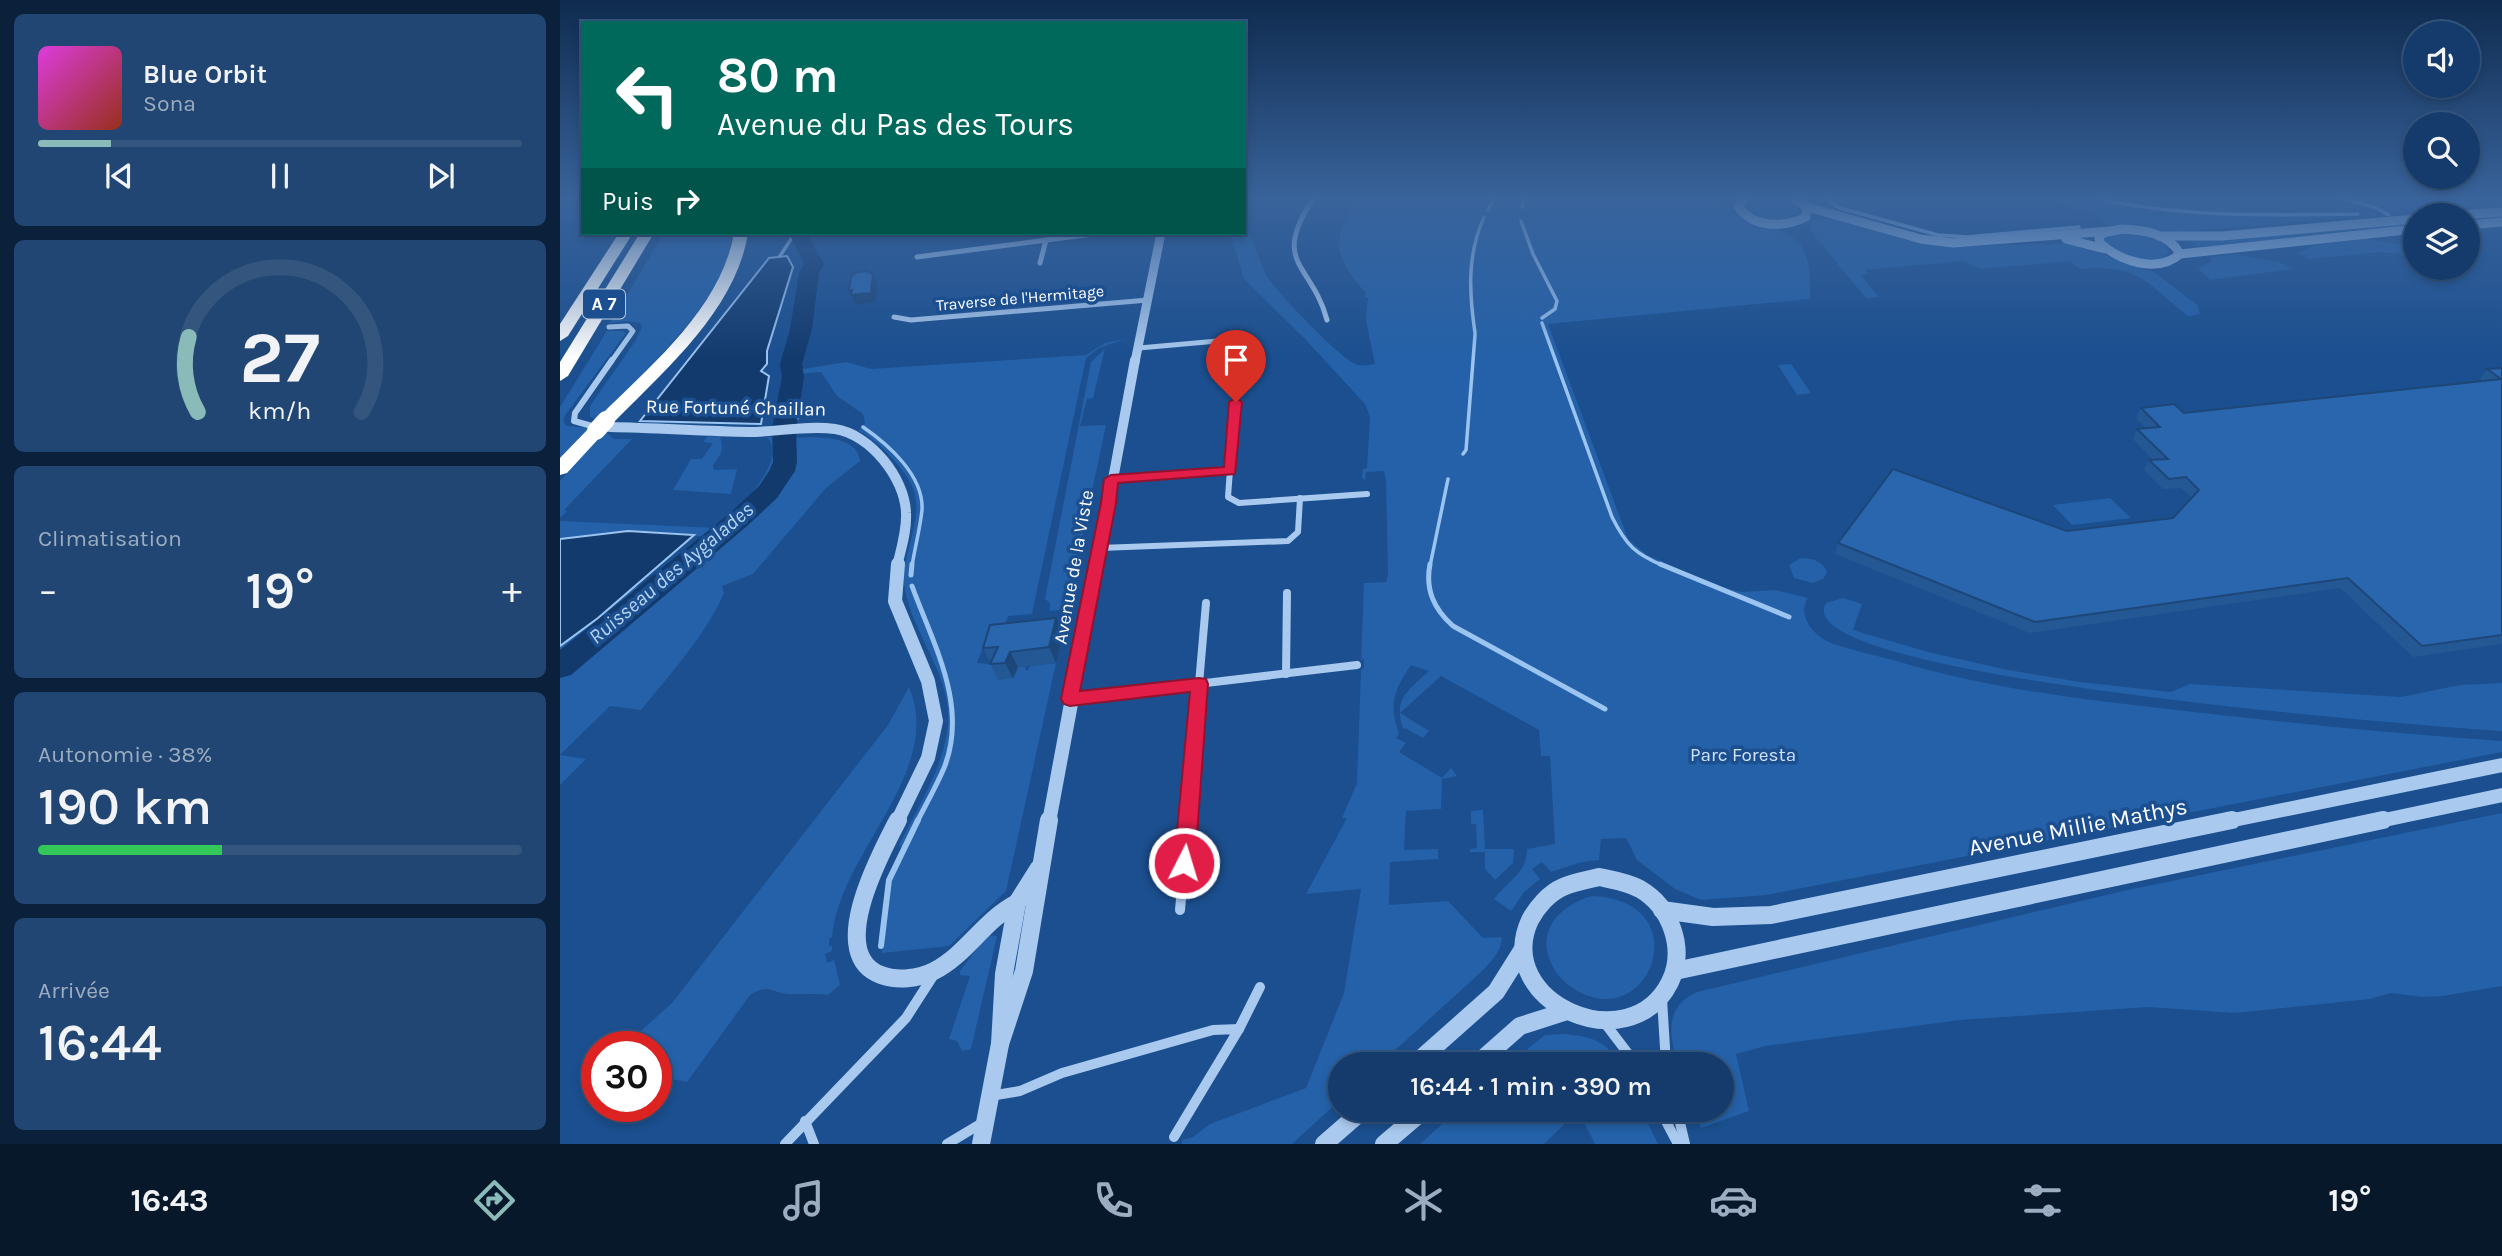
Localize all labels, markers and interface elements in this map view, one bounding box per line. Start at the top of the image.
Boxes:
map controls [2403,21,2480,280]
button: sound [2403,21,2480,98]
text: 80 m [717,47,839,104]
icon: left [602,49,693,140]
text: Blue Orbit [143,59,267,90]
text: Sona [143,90,196,117]
text: Avenue du Pas des Tours [717,106,1074,143]
button: search [2403,112,2480,189]
icon: previous [100,157,138,195]
icon: pause [261,157,299,195]
icon: next [422,157,460,195]
icon: right [668,182,706,220]
text: Puis [602,186,654,217]
button: layers [2403,203,2480,280]
street label: Traverse de l'Hermitage [935,281,1105,315]
road number: A 7 [583,290,625,318]
text: 27 [240,315,320,400]
pin [1206,330,1266,402]
icon: arrive [1217,341,1255,379]
street label: Rue Fortuné Chaillan [646,395,826,421]
text: km/h [248,396,312,425]
street label: Avenue de la Viste [1050,488,1098,646]
water label: Ruisseau des Aygalades [584,497,758,649]
text: Climatisation [38,525,182,552]
text: 19° [246,560,314,621]
text: − [38,568,58,613]
text: + [502,568,522,613]
text: Autonomie · 38% [38,741,212,768]
park label: Parc Foresta [1690,744,1796,766]
text: 190 km [38,776,212,837]
street label: Avenue Millie Mathys [1966,793,2190,861]
position arrow [1147,826,1221,900]
text: Arrivée [38,977,110,1004]
text: 16:44 [38,1012,162,1073]
speed limit sign: 30 [581,1031,672,1122]
text: 16:44 · 1 min · 390 m [1410,1071,1652,1102]
icon: directions [470,1176,519,1225]
icon: music [779,1176,828,1225]
icon: phone [1089,1176,1138,1225]
icon: climate [1399,1176,1448,1225]
icon: car [1709,1176,1758,1225]
icon: filters [2018,1176,2067,1225]
text: 16:43 [130,1182,209,1219]
text: 19° [2328,1182,2372,1219]

